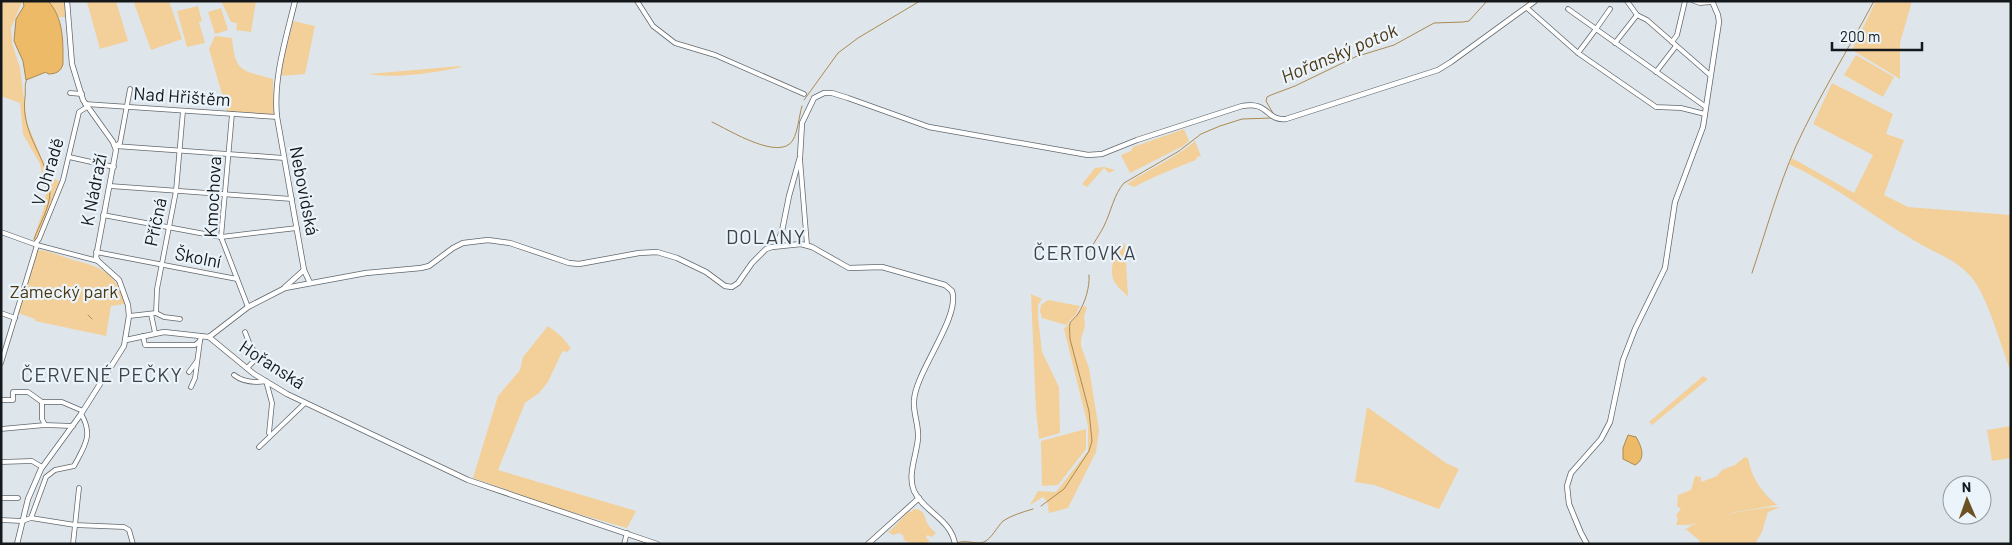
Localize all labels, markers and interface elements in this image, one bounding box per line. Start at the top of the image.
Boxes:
water label: Hořanský potok [1277,17,1401,87]
scale bar [1832,20,1922,52]
text: 200 m [1840,27,1880,45]
street label: Nad Hřištěm [133,82,231,110]
street label: V Ohradě [26,135,68,209]
street label: Nebovidská [286,144,324,237]
street label: K Nádraží [75,152,111,228]
street label: Kmochova [199,156,225,238]
street label: Příčná [139,195,171,248]
district label: DOLANY [726,224,806,248]
district label: ČERTOVKA [1033,240,1137,264]
street label: Školní [173,242,223,272]
park label: Zámecký park [10,280,118,302]
street label: Hořanská [236,335,309,393]
district label: ČERVENÉ PEČKY [21,362,183,386]
north arrow [1942,475,1992,525]
text: N [1962,478,1971,495]

